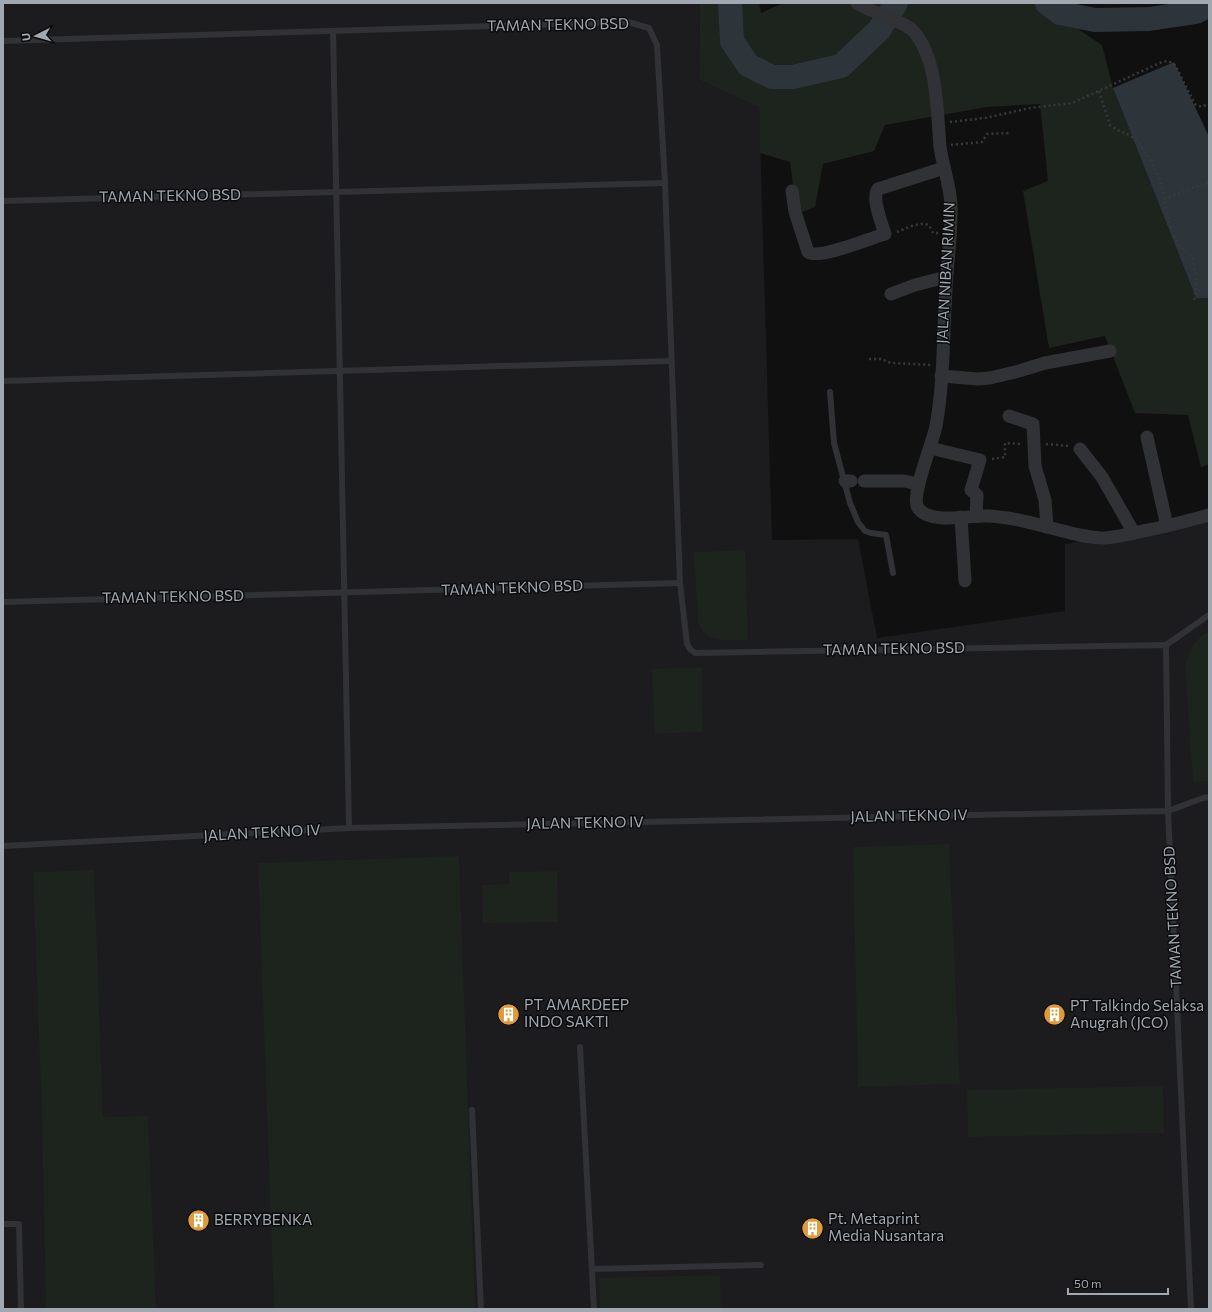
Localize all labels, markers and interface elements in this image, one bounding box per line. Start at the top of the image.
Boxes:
street label: TAMAN TEKNO BSD [487,14,629,34]
north arrow [16,16,56,56]
text: U [19,32,32,42]
street label: TAMAN TEKNO BSD [99,185,241,205]
street label: JALAN NIBAN RIMIN [932,202,958,344]
street label: TAMAN TEKNO BSD [441,576,583,598]
street label: TAMAN TEKNO BSD [102,586,244,606]
street label: TAMAN TEKNO BSD [823,638,965,658]
street label: JALAN TEKNO IV [850,805,968,825]
street label: JALAN TEKNO IV [526,812,644,832]
street label: JALAN TEKNO IV [203,820,321,844]
street label: TAMAN TEKNO BSD [1159,846,1185,988]
place label: PT AMARDEEP INDO SAKTI [524,995,629,1030]
place label: PT Talkindo Selaksa Anugrah (JCO) [1070,996,1204,1031]
building icon: PT AMARDEEP INDO SAKTI [495,1001,521,1027]
building icon: PT Talkindo Selaksa Anugrah (JCO) [1041,1002,1067,1028]
building icon: BERRYBENKA [186,1207,212,1233]
place label: Pt. Metaprint Media Nusantara [828,1209,944,1244]
place label: BERRYBENKA [214,1210,312,1228]
building icon: Pt. Metaprint Media Nusantara [800,1215,826,1241]
scale bar [1068,1270,1168,1296]
text: 50 m [1074,1276,1102,1290]

